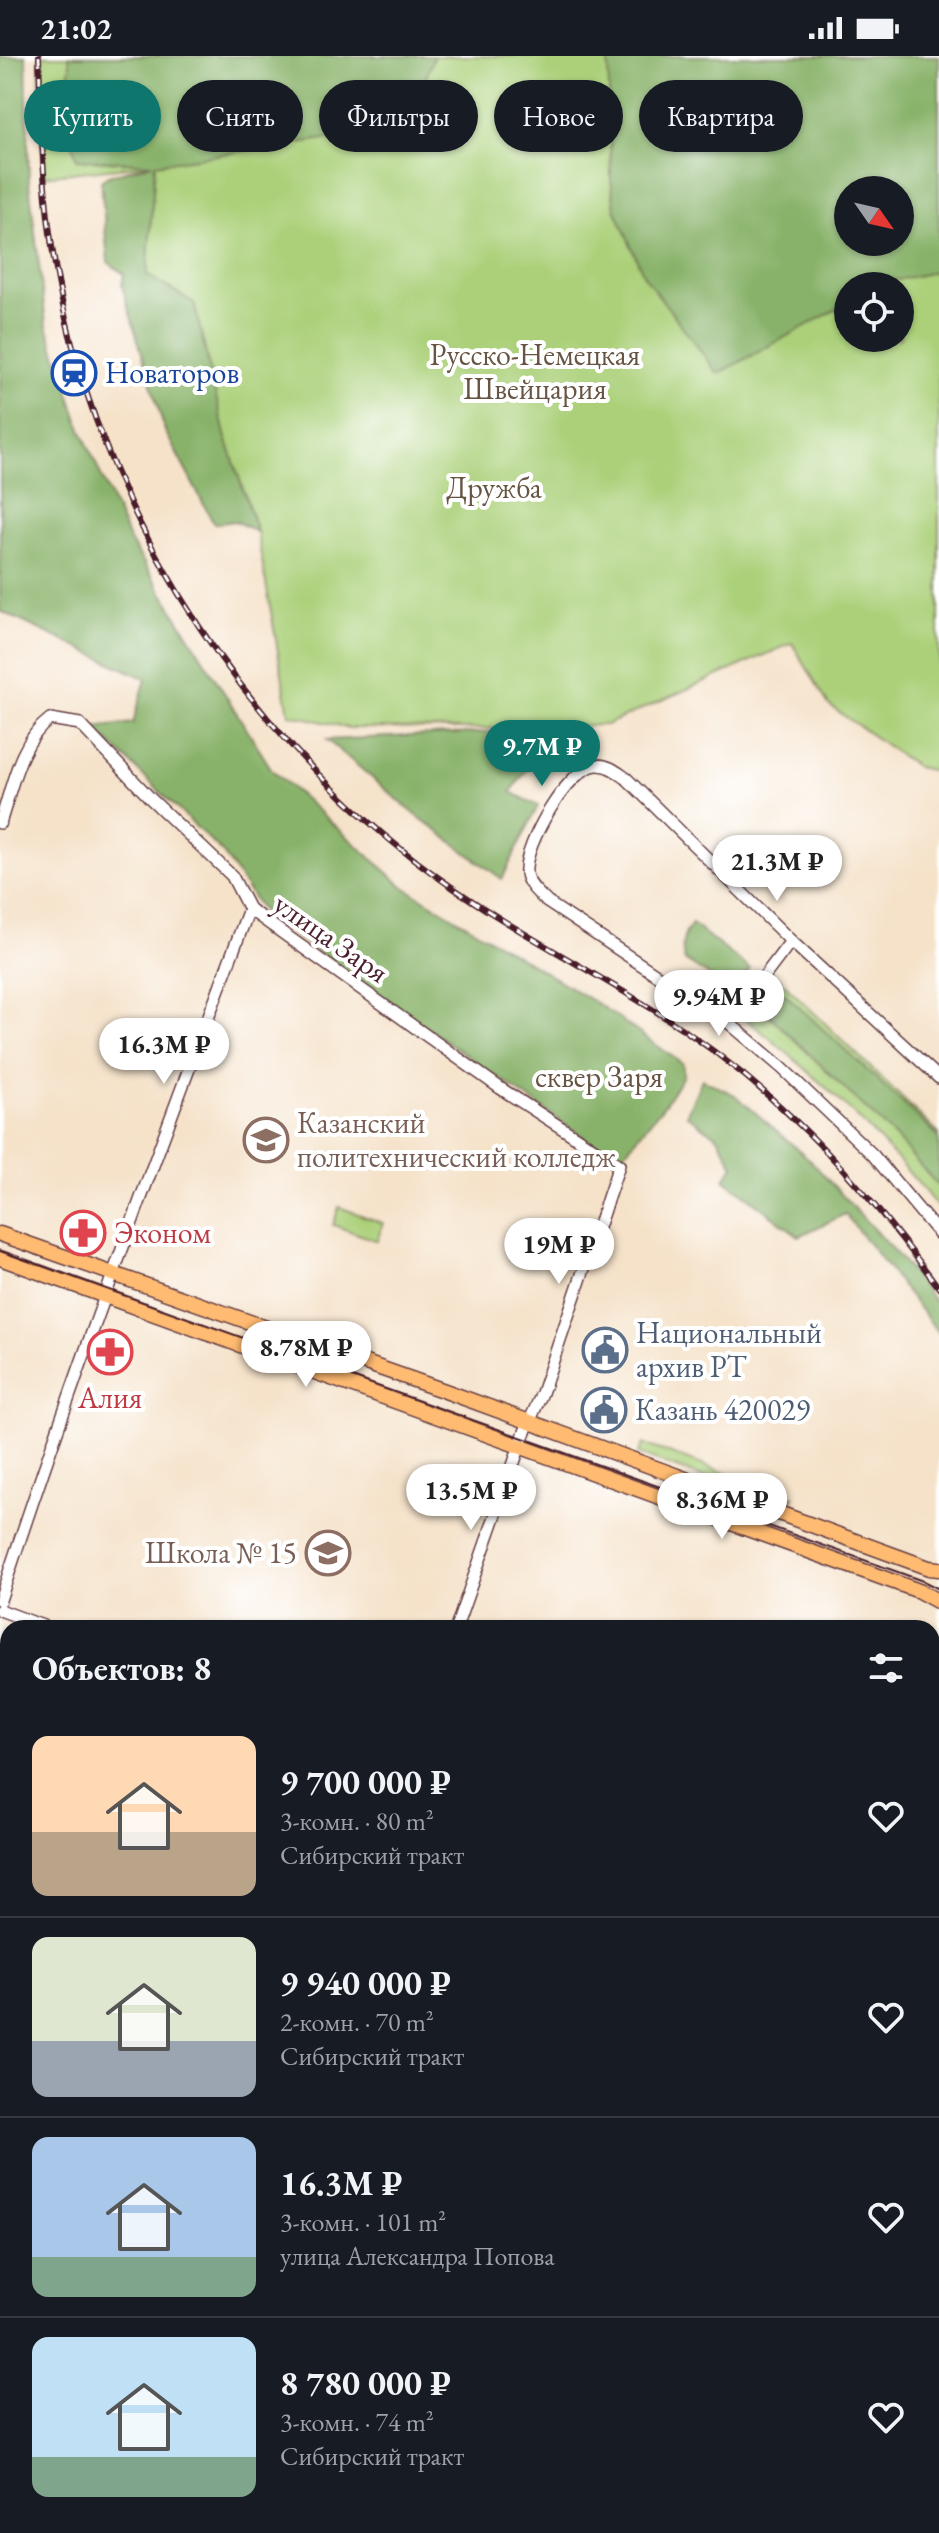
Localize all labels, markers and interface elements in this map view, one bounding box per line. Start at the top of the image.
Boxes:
text: 21:02 [40,9,112,48]
chip: Купить [24,80,161,152]
chip: Снять [177,80,303,152]
chip: Фильтры [319,80,478,152]
chip: Новое [494,80,623,152]
chip: Квартира [639,80,803,152]
north arrow [834,176,914,256]
map controls [834,176,914,352]
button: locate [834,272,914,352]
park label: Русско-Немецкая Швейцария [430,335,640,408]
station icon: Новаторов [50,349,98,397]
place label: Новаторов [105,353,239,392]
park label: Дружба [446,468,542,507]
pin: 9.7M ₽ [477,720,607,788]
text: 9.7M ₽ [502,729,582,763]
pin: 21.3M ₽ [703,835,851,903]
text: 21.3M ₽ [730,844,824,878]
street label: улица Заря [266,884,396,991]
pin: 9.94M ₽ [645,970,793,1038]
text: 9.94M ₽ [672,979,766,1013]
pin: 16.3M ₽ [90,1018,238,1086]
text: 16.3M ₽ [117,1027,211,1061]
park label: сквер Заря [535,1057,663,1096]
place label: Казанский политехнический колледж [297,1103,616,1176]
school or university icon: Казанский политехнический колледж [242,1116,290,1164]
pharmacy icon: Эконом [59,1209,107,1257]
place label: Эконом [114,1213,211,1252]
pin: 19M ₽ [503,1218,615,1286]
text: 19M ₽ [522,1227,596,1261]
place label: Национальный архив РТ [636,1313,822,1386]
pin: 8.78M ₽ [232,1321,380,1389]
public building icon: Национальный архив РТ [581,1326,629,1374]
pharmacy icon: Алия [86,1328,134,1376]
text: 8.78M ₽ [259,1330,353,1364]
place label: Алия [77,1378,142,1417]
public building icon: Казань 420029 [580,1386,628,1434]
place label: Казань 420029 [635,1390,810,1429]
pin: 13.5M ₽ [397,1464,545,1532]
text: 13.5M ₽ [424,1473,518,1507]
pin: 8.36M ₽ [648,1473,796,1541]
text: 8.36M ₽ [675,1482,769,1516]
school or university icon: Школа № 15 [304,1529,352,1577]
place label: Школа № 15 [145,1533,297,1572]
text: Объектов: 8 [32,1646,211,1690]
icon: filters [864,1646,908,1690]
text: 9 700 000 ₽ [280,1760,451,1804]
icon: home [96,1768,192,1864]
icon: heart [864,1794,908,1838]
text: 3-комн. · 80 m² [280,1804,434,1838]
text: Сибирский тракт [280,1838,464,1872]
text: 9 940 000 ₽ [280,1961,451,2005]
icon: home [96,1969,192,2065]
icon: heart [864,1995,908,2039]
text: 2-комн. · 70 m² [280,2005,434,2039]
text: Сибирский тракт [280,2039,464,2073]
text: 16.3M ₽ [280,2161,403,2205]
icon: home [96,2169,192,2265]
icon: heart [864,2195,908,2239]
text: 3-комн. · 101 m² [280,2205,446,2239]
text: улица Александра Попова [280,2239,555,2273]
text: 8 780 000 ₽ [280,2361,451,2405]
icon: home [96,2369,192,2465]
icon: heart [864,2395,908,2439]
text: 3-комн. · 74 m² [280,2405,434,2439]
text: Сибирский тракт [280,2439,464,2473]

